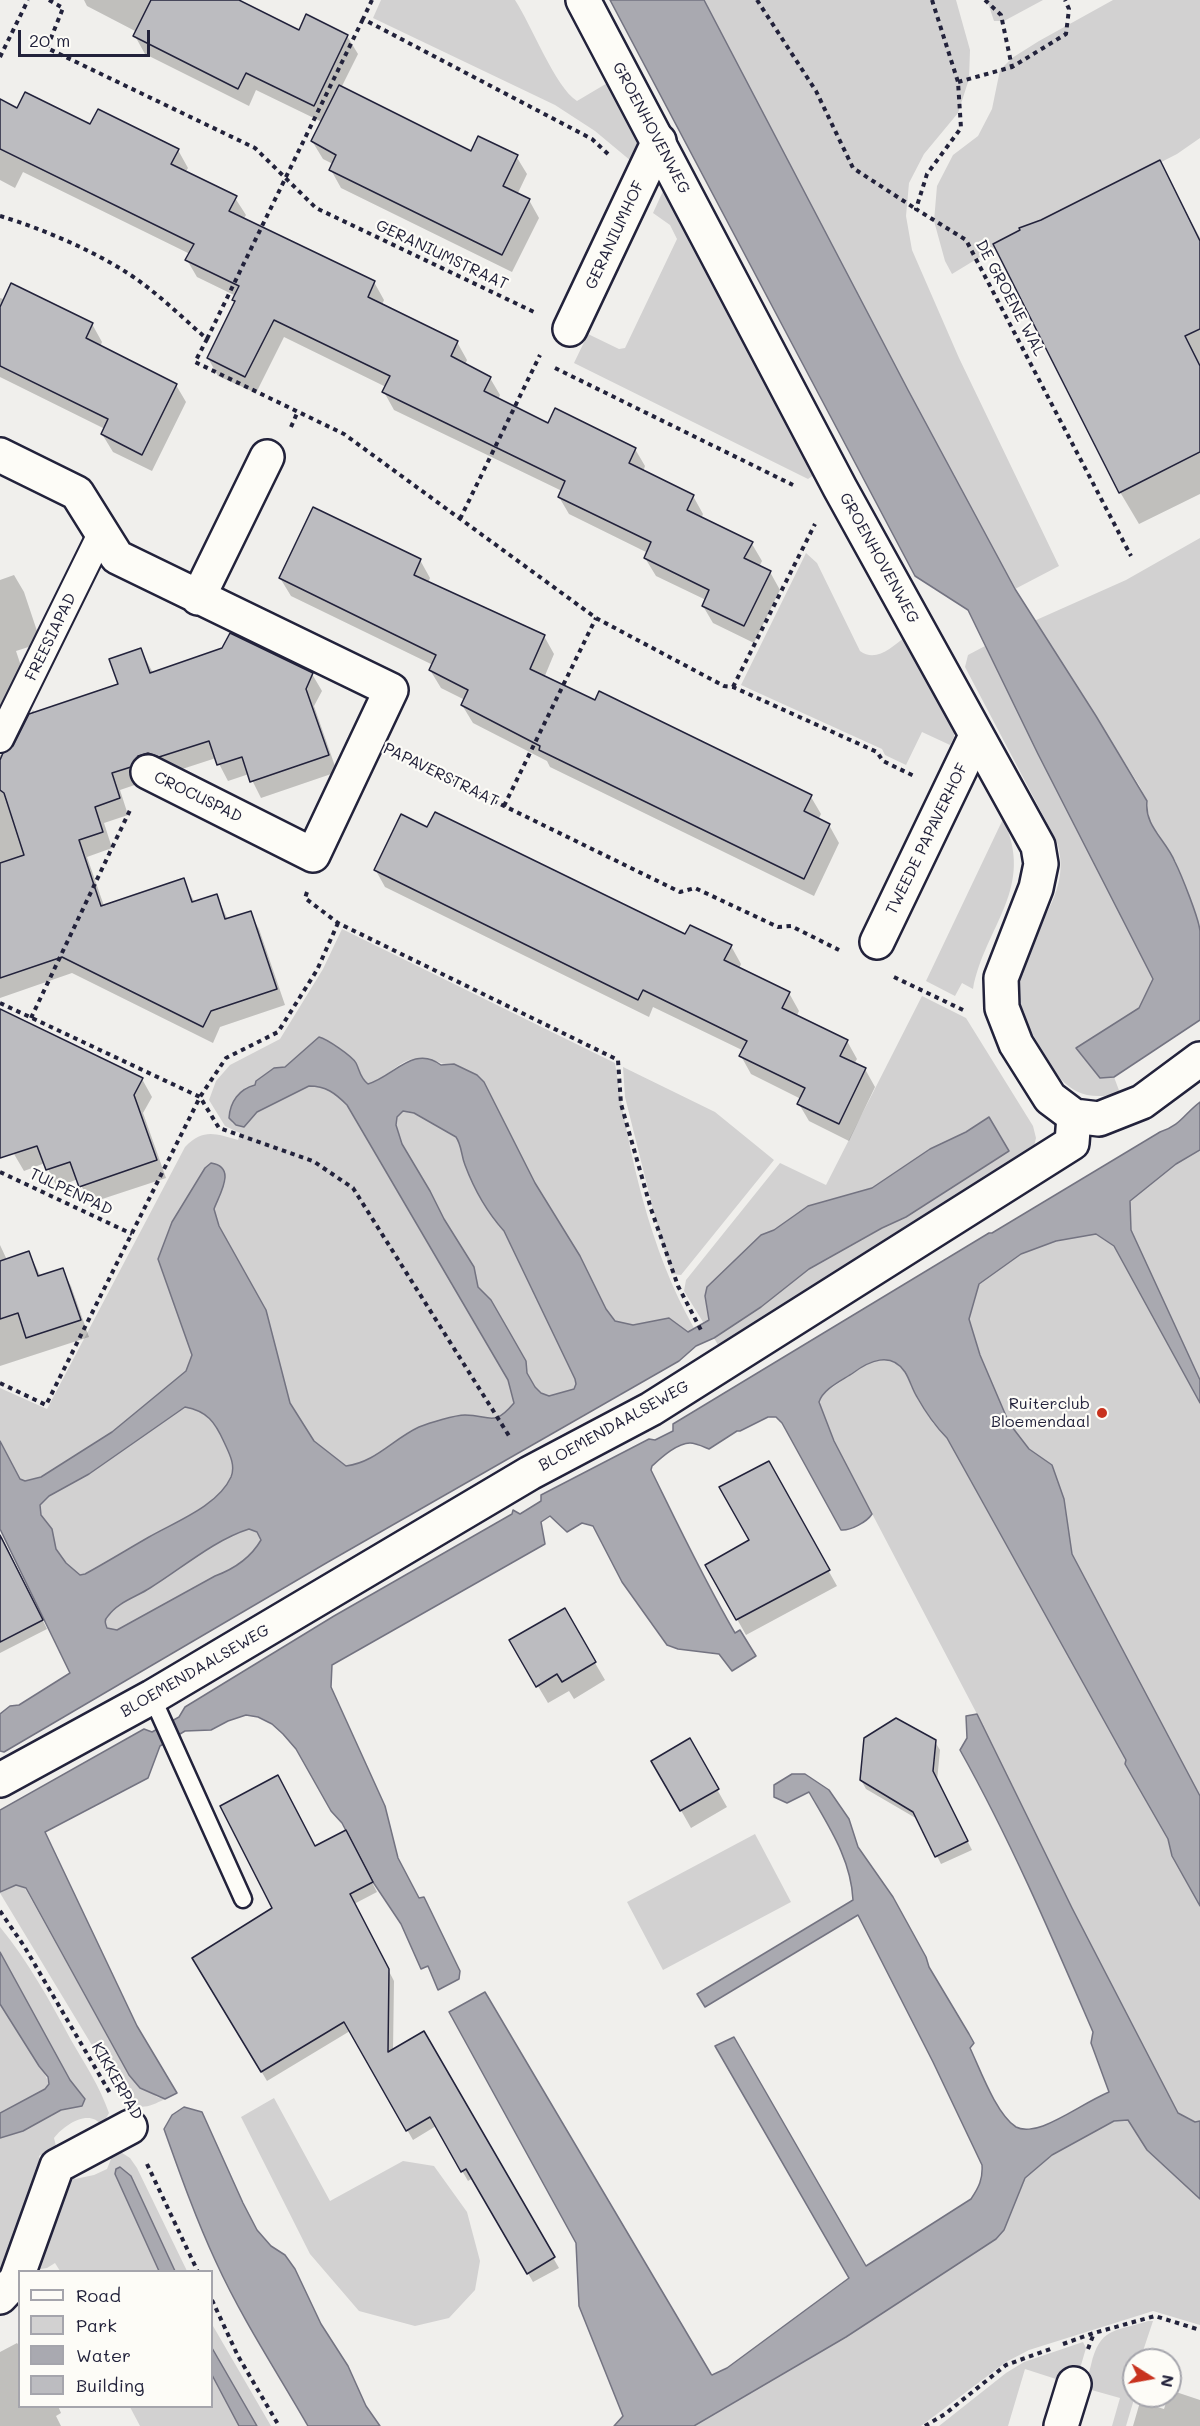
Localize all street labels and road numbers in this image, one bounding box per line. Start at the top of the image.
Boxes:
street label: GROENHOVENWEG [608,59,694,197]
street label: GERANIUMHOF [581,178,649,292]
street label: GERANIUMSTRAAT [373,216,511,294]
street label: DE GROENE WAL [971,237,1049,359]
street label: GROENHOVENWEG [835,489,923,627]
street label: FREESIAPAD [22,590,80,684]
street label: PAPAVERSTRAAT [380,739,502,811]
street label: TWEEDE PAPAVERHOF [882,760,972,918]
street label: CROCUSPAD [151,767,245,827]
street label: TULPENPAD [26,1164,116,1220]
street label: BLOEMENDAALSEWEG [536,1377,692,1475]
street label: BLOEMENDAALSEWEG [117,1621,273,1721]
street label: KIKKERPAD [87,2039,147,2123]

